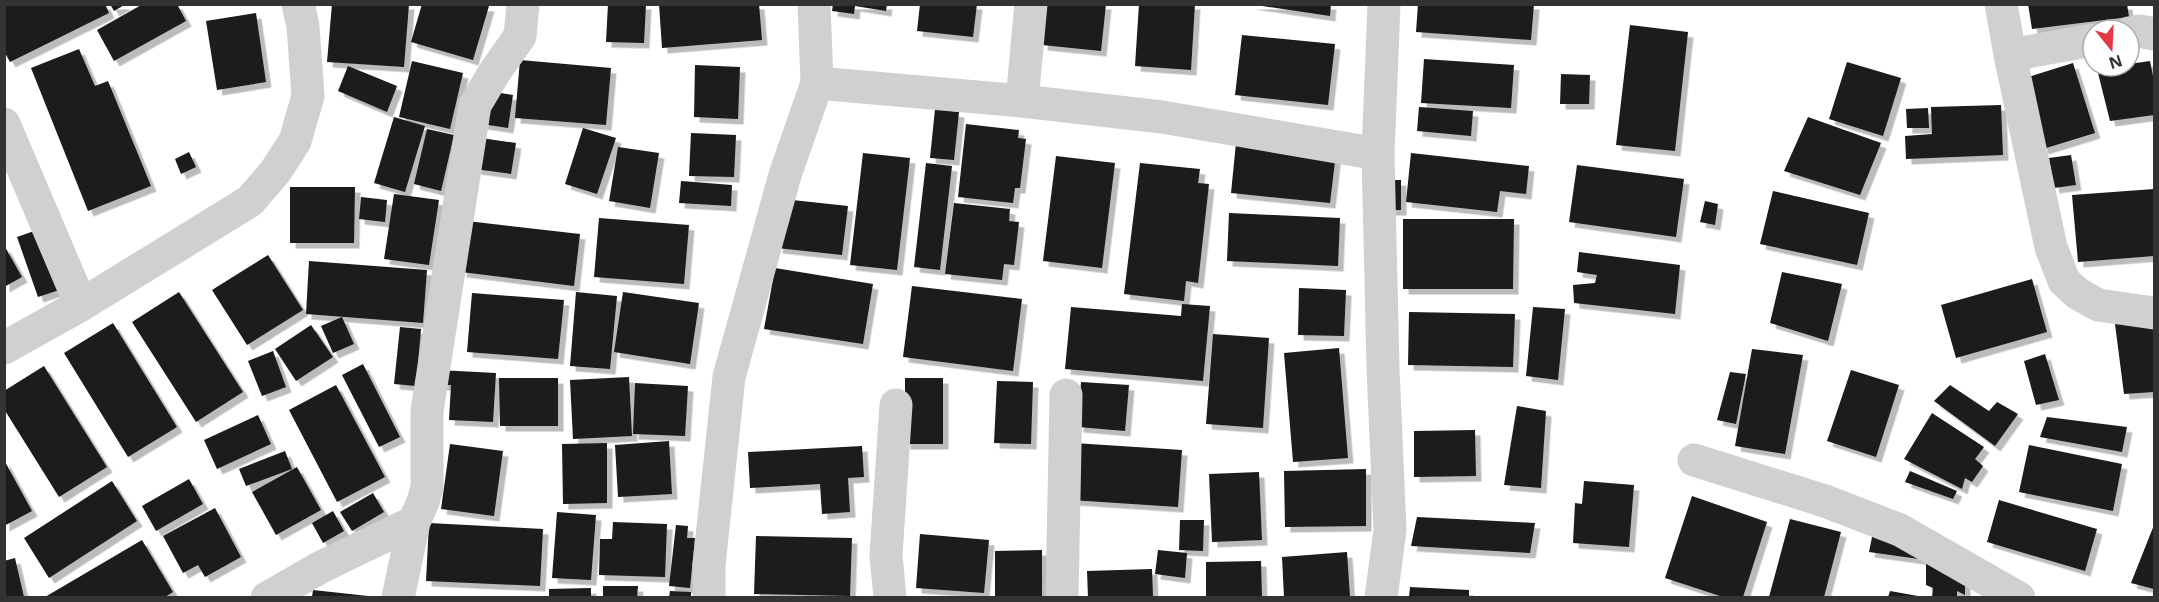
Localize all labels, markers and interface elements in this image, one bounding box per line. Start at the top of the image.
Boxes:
north arrow [2081,18,2141,78]
text: N [2106,50,2125,75]

